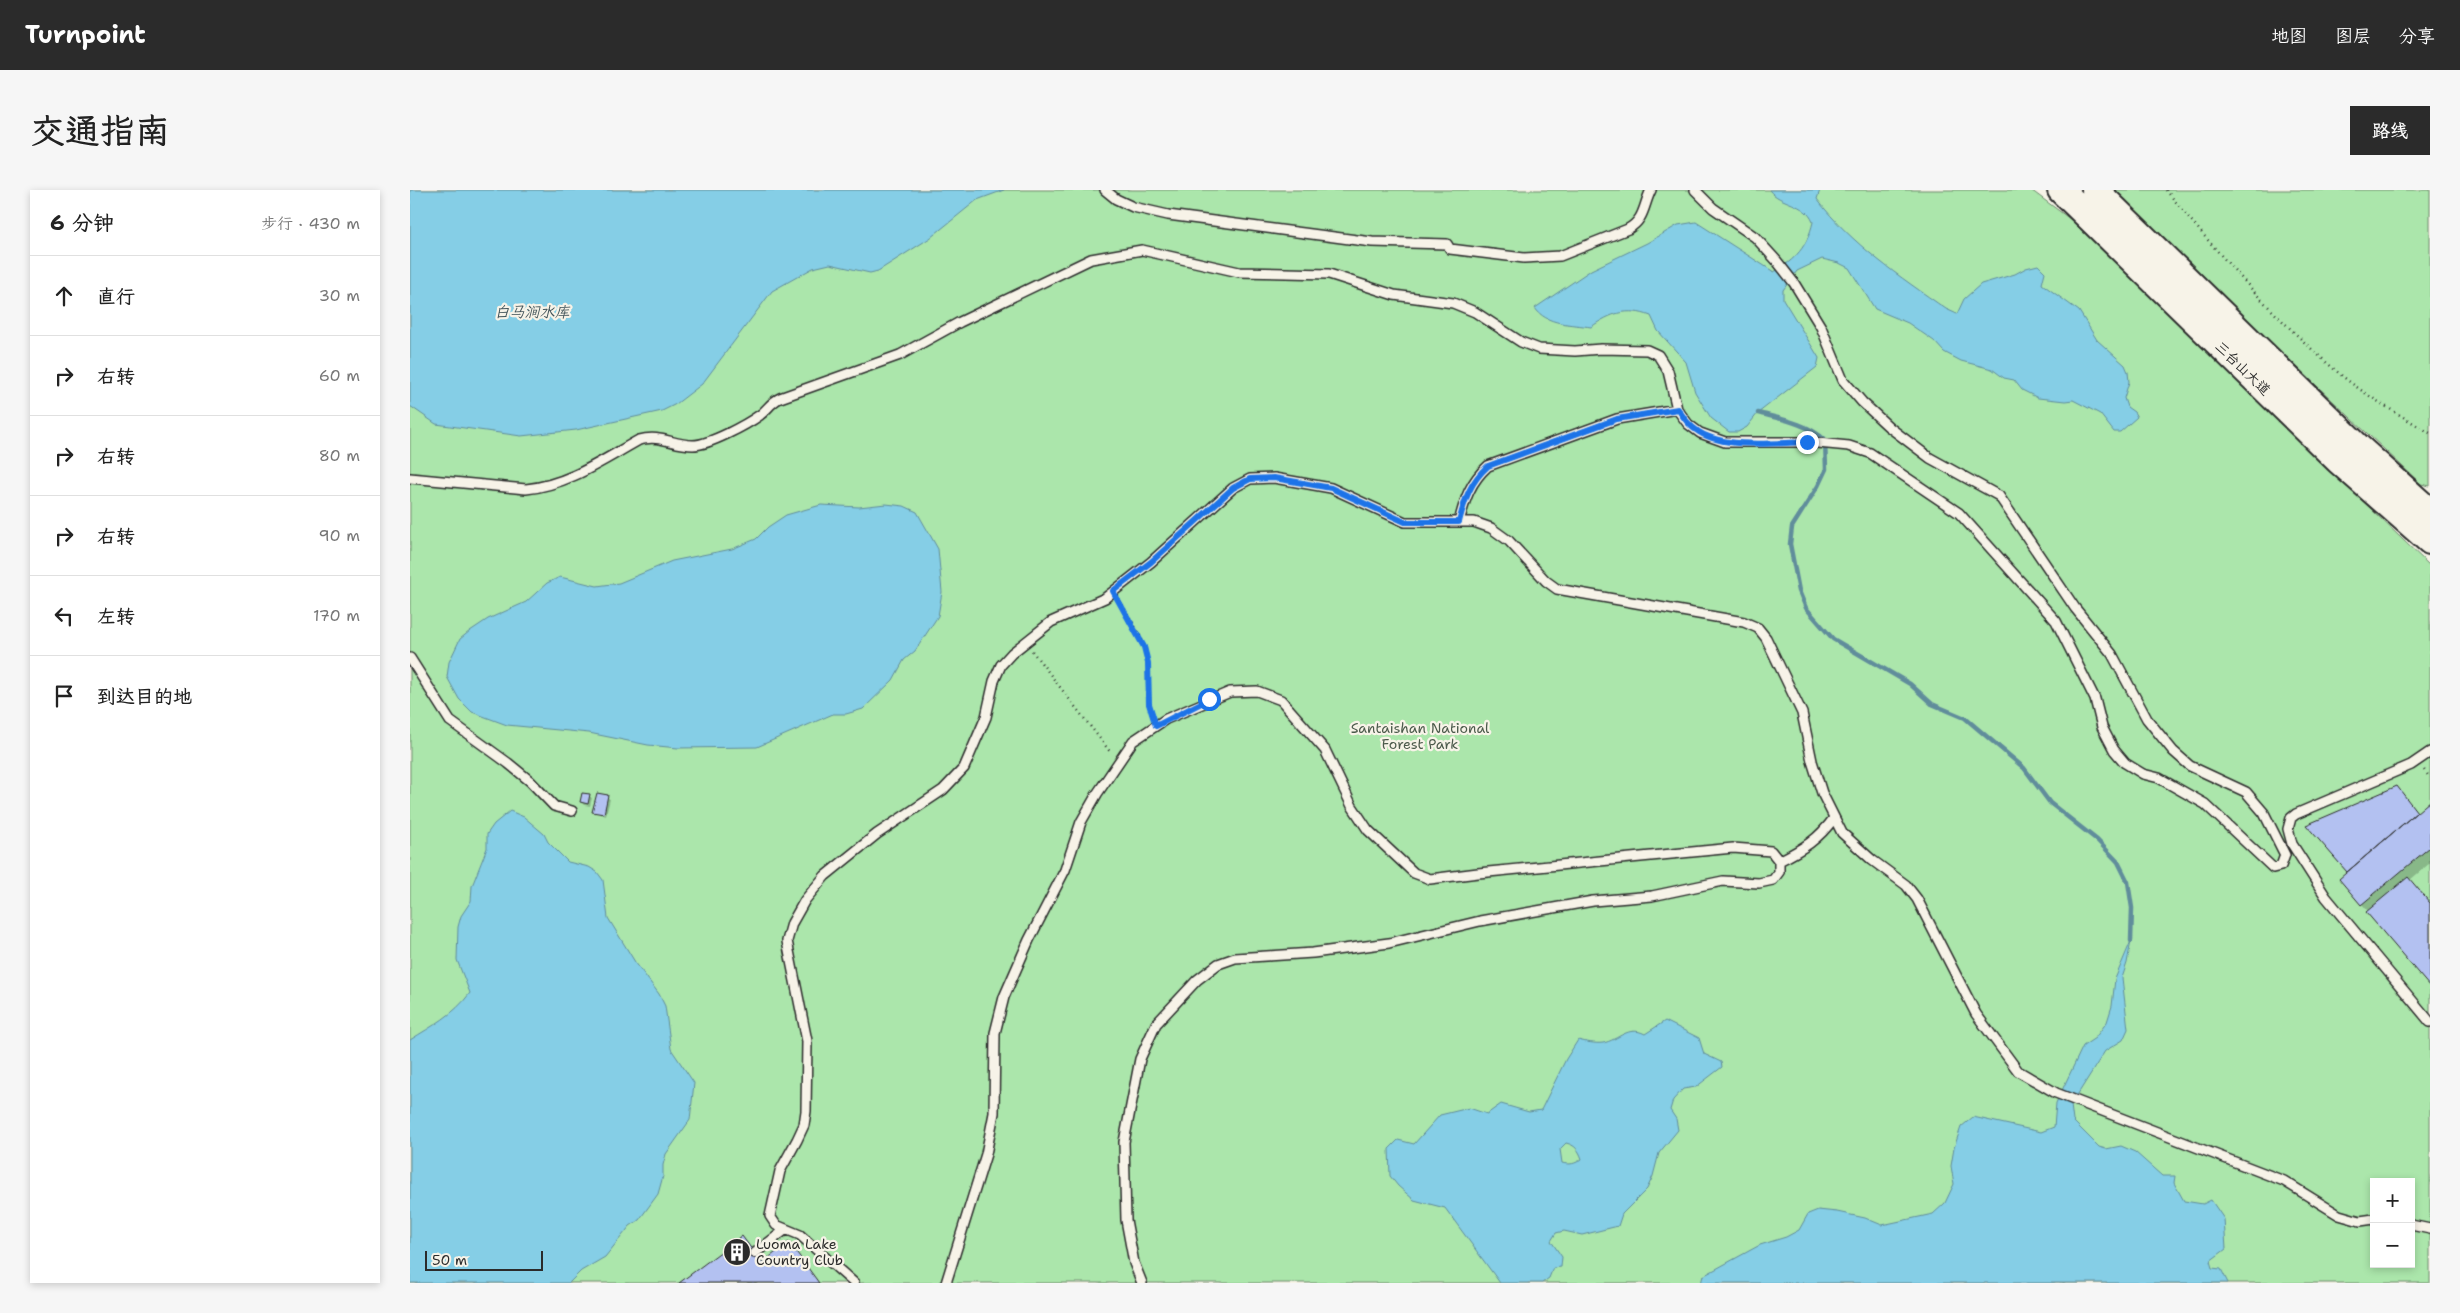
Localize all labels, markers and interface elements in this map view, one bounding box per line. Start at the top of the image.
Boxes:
text: Turnpoint [25,19,146,51]
text: 地图 [2271,24,2307,48]
text: 图层 [2335,24,2371,48]
text: 分享 [2399,24,2435,48]
button: 路线 [2350,106,2430,155]
text: 交通指南 [30,107,170,154]
text: 6 分钟 [50,209,114,237]
text: 步行 · 430 m [261,213,360,234]
icon: ahead [50,282,78,310]
text: 直行 [97,284,135,309]
text: 30 m [319,285,360,306]
water label: 白马涧水库 [494,302,570,322]
street label: 三台山大道 [2212,337,2274,399]
icon: right [50,362,78,390]
text: 右转 [97,364,135,389]
text: 60 m [319,365,360,386]
route end [1796,431,1819,454]
icon: right [50,442,78,470]
text: 右转 [97,444,135,469]
text: 80 m [319,445,360,466]
icon: right [50,522,78,550]
text: 右转 [97,524,135,549]
text: 90 m [319,525,360,546]
icon: left [50,602,78,630]
text: 左转 [97,604,135,629]
text: 170 m [313,605,360,626]
icon: arrive [50,682,78,710]
text: 到达目的地 [97,684,192,709]
route start [1198,688,1221,711]
park label: Santaishan National Forest Park [1351,719,1490,753]
map controls [2370,1178,2415,1268]
button: + [2370,1178,2415,1223]
button: − [2370,1223,2415,1268]
place label: Luoma Lake Country Club [756,1235,843,1269]
building icon: Luoma Lake Country Club [722,1237,752,1267]
scale bar [425,1248,542,1271]
text: 50 m [432,1251,467,1269]

